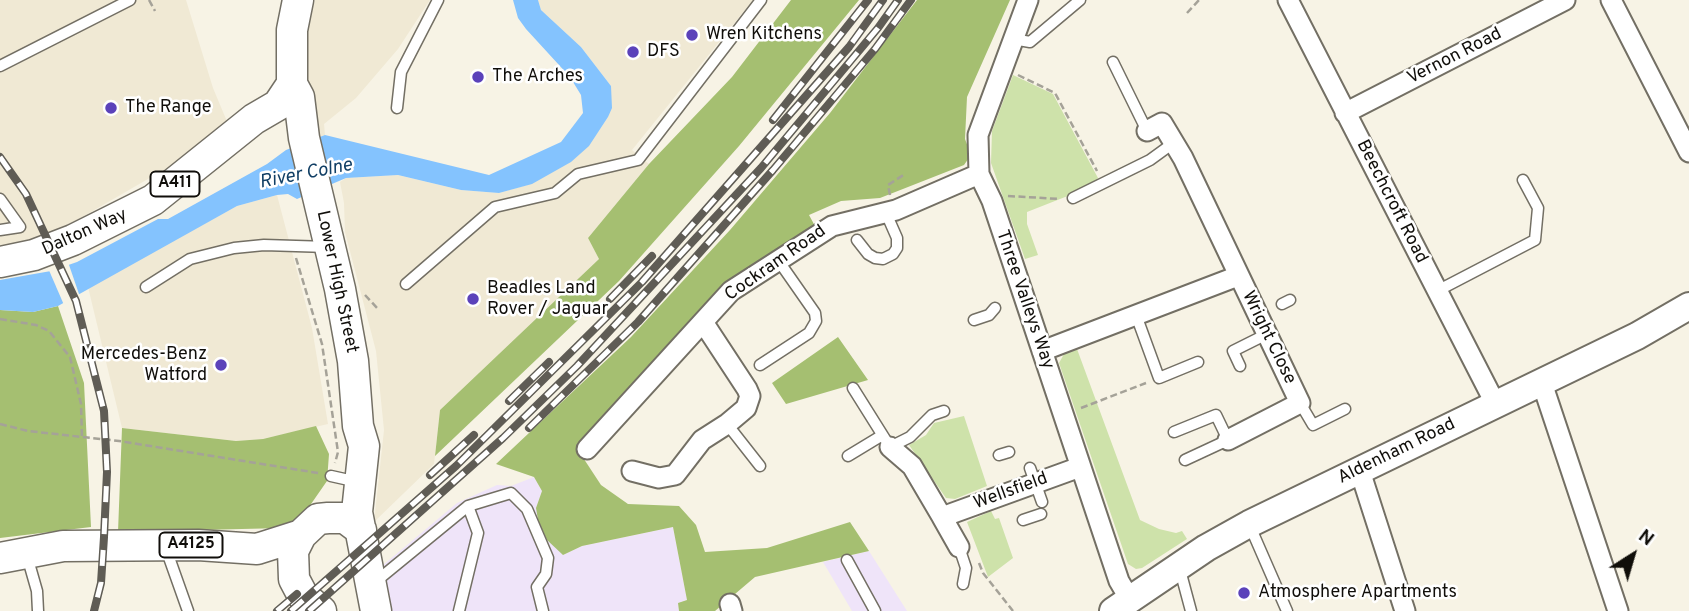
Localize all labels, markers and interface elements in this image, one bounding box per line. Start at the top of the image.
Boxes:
place label: Wren Kitchens [706,24,822,46]
street label: Vernon Road [1404,24,1506,90]
marker: Wren Kitchens [684,27,700,43]
place label: DFS [647,41,680,63]
marker: DFS [625,44,641,60]
place label: The Arches [492,66,583,88]
marker: The Arches [470,69,486,85]
place label: The Range [125,97,211,119]
marker: The Range [103,100,119,116]
street label: Beechcroft Road [1351,137,1431,267]
water label: River Colne [258,155,354,195]
road number: A411 [150,172,200,196]
street label: Dalton Way [39,205,131,261]
street label: Lower High Street [310,209,362,355]
street label: Cockram Road [721,221,831,307]
street label: Three Valleys Way [990,228,1058,372]
place label: Beadles Land Rover / Jaguar [487,278,608,320]
street label: Wright Close [1236,288,1300,388]
marker: Beadles Land Rover / Jaguar [465,291,481,307]
place label: Mercedes-Benz Watford [81,344,207,386]
marker: Mercedes-Benz Watford [213,357,229,373]
street label: Aldenham Road [1335,414,1459,490]
street label: Wellsfield [971,469,1051,515]
north arrow [1598,520,1668,590]
text: N [1633,525,1658,552]
road number: A4125 [160,532,222,558]
place label: Atmosphere Apartments [1258,582,1457,604]
marker: Atmosphere Apartments [1236,585,1252,601]

